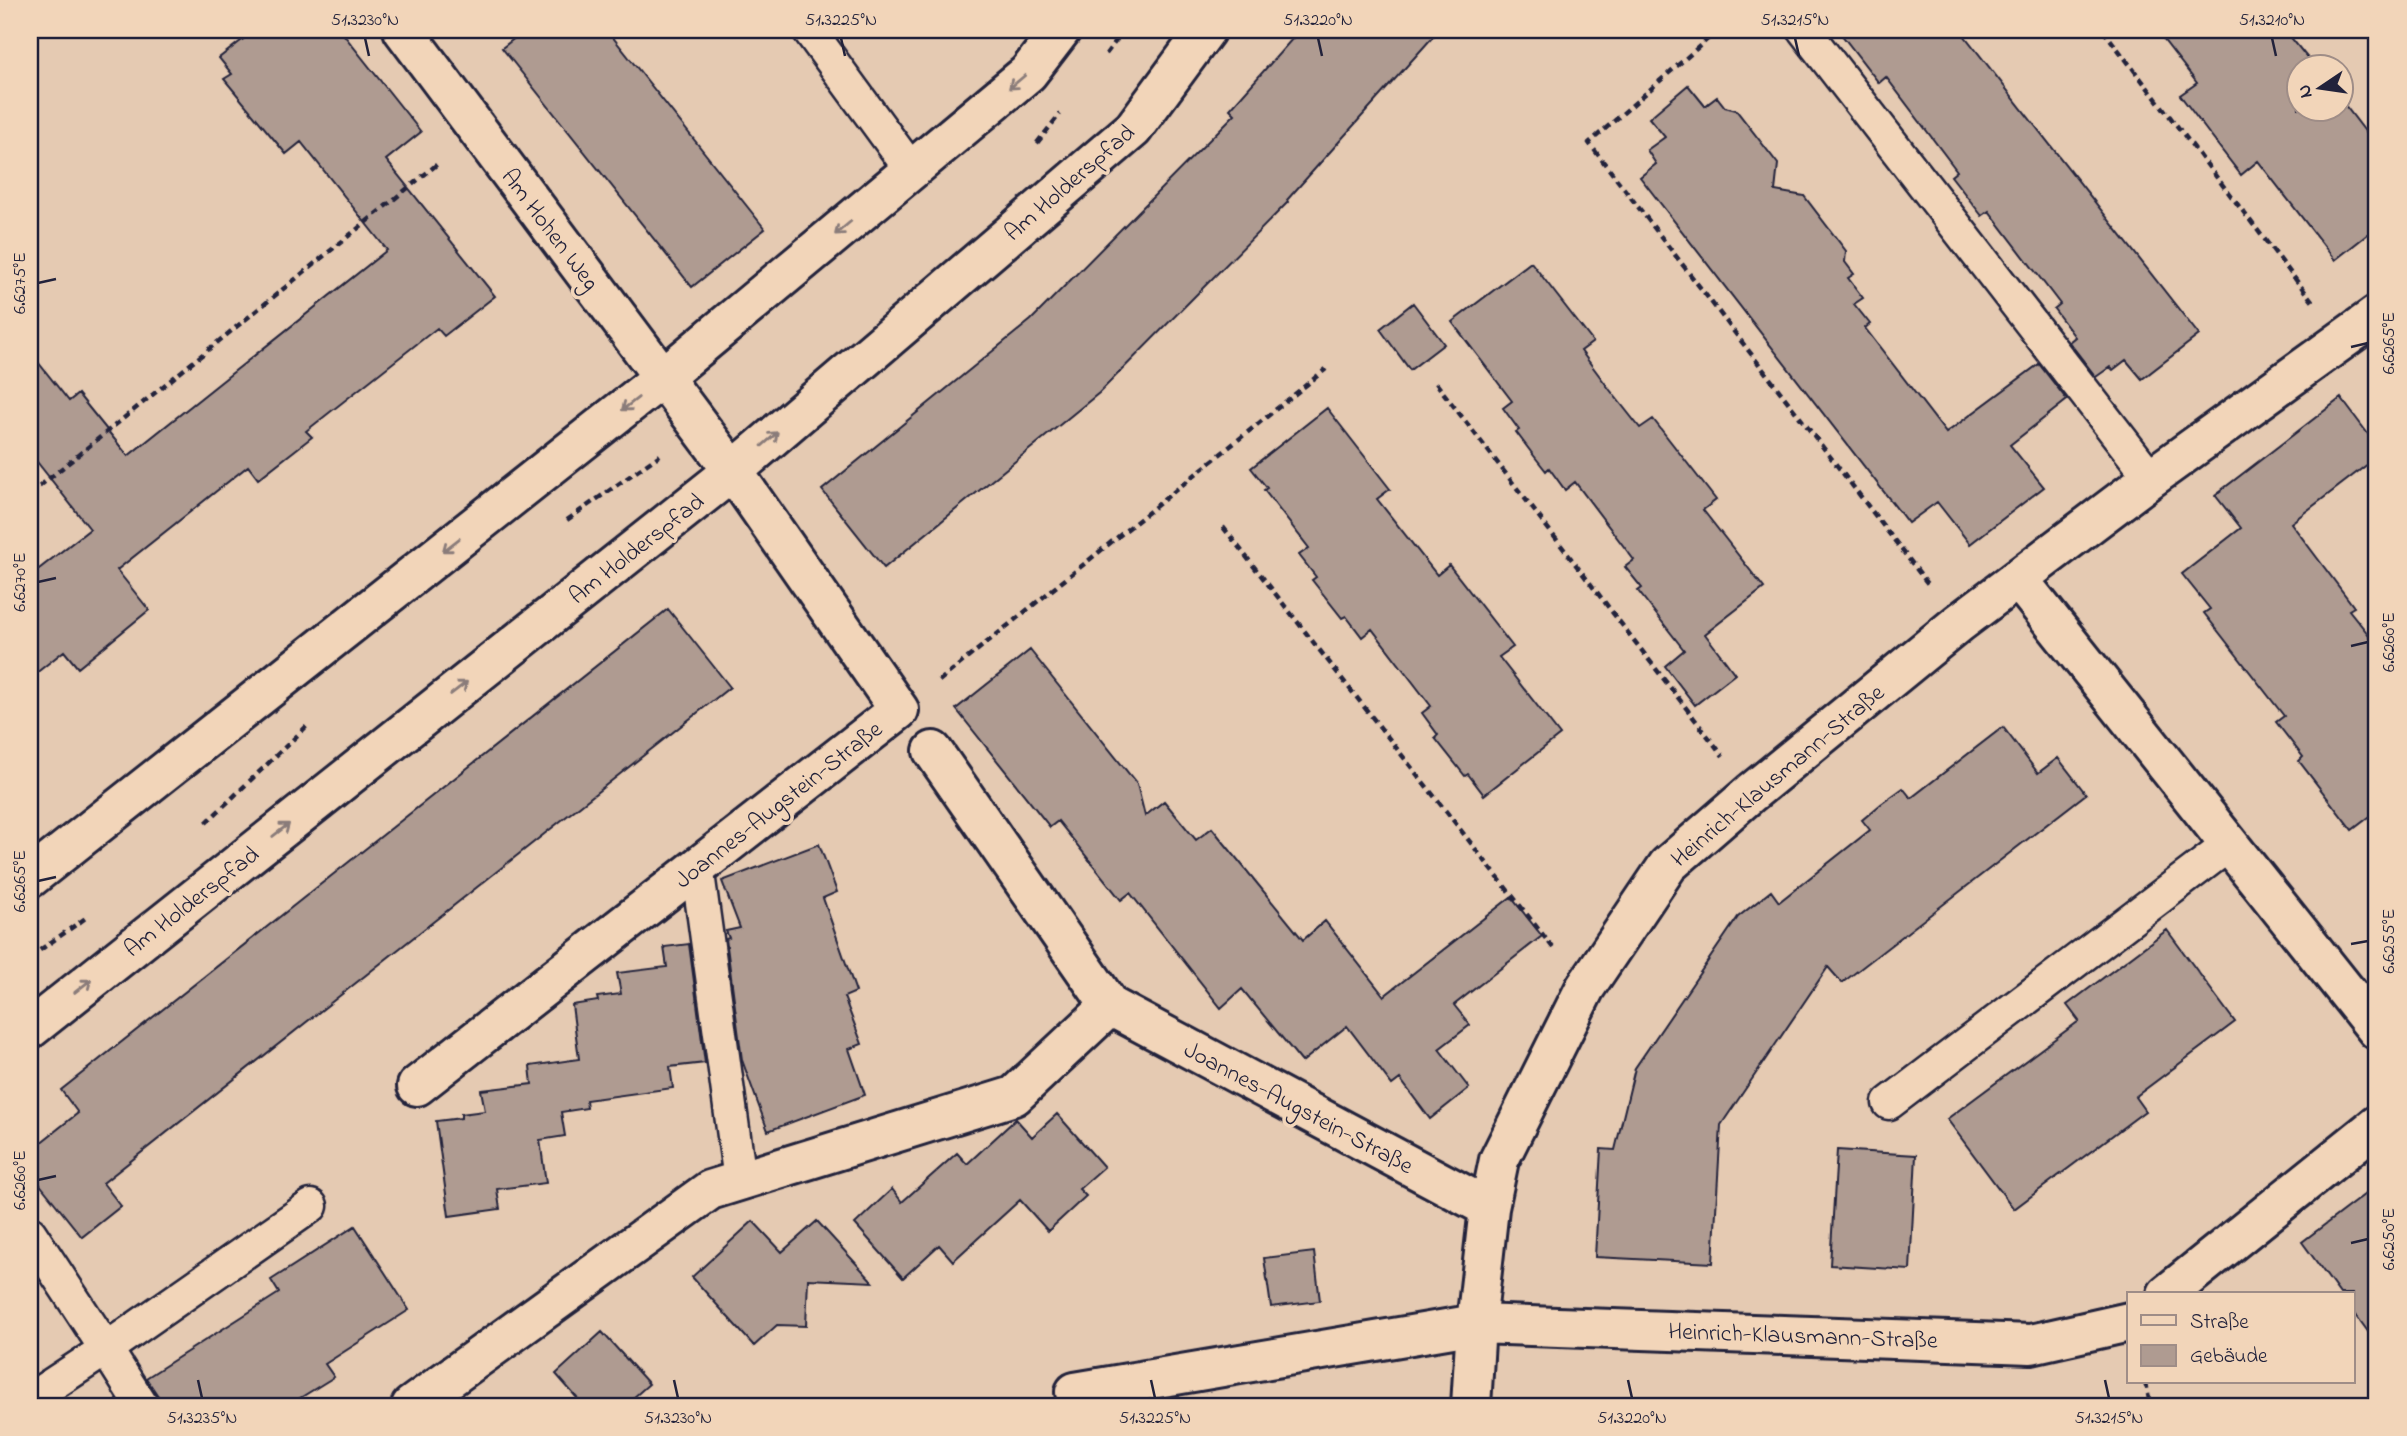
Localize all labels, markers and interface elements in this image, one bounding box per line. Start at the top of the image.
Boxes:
text: 51.3230°N [331,8,399,34]
text: 51.3225°N [805,8,877,34]
text: 51.3220°N [1283,8,1353,34]
text: 51.3215°N [1760,8,1830,34]
text: 51.3210°N [2239,8,2305,34]
north arrow [2284,52,2354,122]
one-way arrow [1009,74,1027,90]
text: N [2291,82,2320,101]
street label: Am Holderspfad [997,117,1144,251]
street label: Am Hohen Weg [491,162,607,299]
one-way arrow [835,221,853,236]
text: 6.6275°E [8,252,34,314]
text: 6.6265°E [2377,312,2403,374]
one-way arrow [621,396,639,412]
one-way arrow [761,431,779,447]
street label: Am Holderspfad [562,485,713,614]
one-way arrow [443,537,461,553]
text: 6.6270°E [8,552,34,612]
text: 6.6260°E [2377,612,2403,672]
street label: Heinrich-Klausmann-Straße [1664,677,1893,877]
one-way arrow [449,681,467,696]
street label: Joannes-Augstein-Straße [668,713,891,898]
one-way arrow [271,822,289,837]
street label: Am Holderspfad [117,838,268,967]
text: 6.6265°E [8,850,34,912]
text: 6.6255°E [2377,909,2403,973]
one-way arrow [74,979,92,994]
street label: Joannes-Augstein-Straße [1177,1034,1419,1185]
text: 6.6260°E [8,1150,34,1210]
text: 6.6250°E [2377,1208,2403,1270]
legend [2127,1292,2354,1384]
text: Straße [2190,1308,2249,1338]
street label: Heinrich-Klausmann-Straße [1668,1315,1938,1360]
text: Gebäude [2190,1342,2268,1372]
text: 51.3235°N [167,1406,237,1432]
text: 51.3230°N [644,1406,712,1432]
text: 51.3225°N [1119,1406,1191,1432]
text: 51.3220°N [1597,1406,1667,1432]
text: 51.3215°N [2074,1406,2144,1432]

